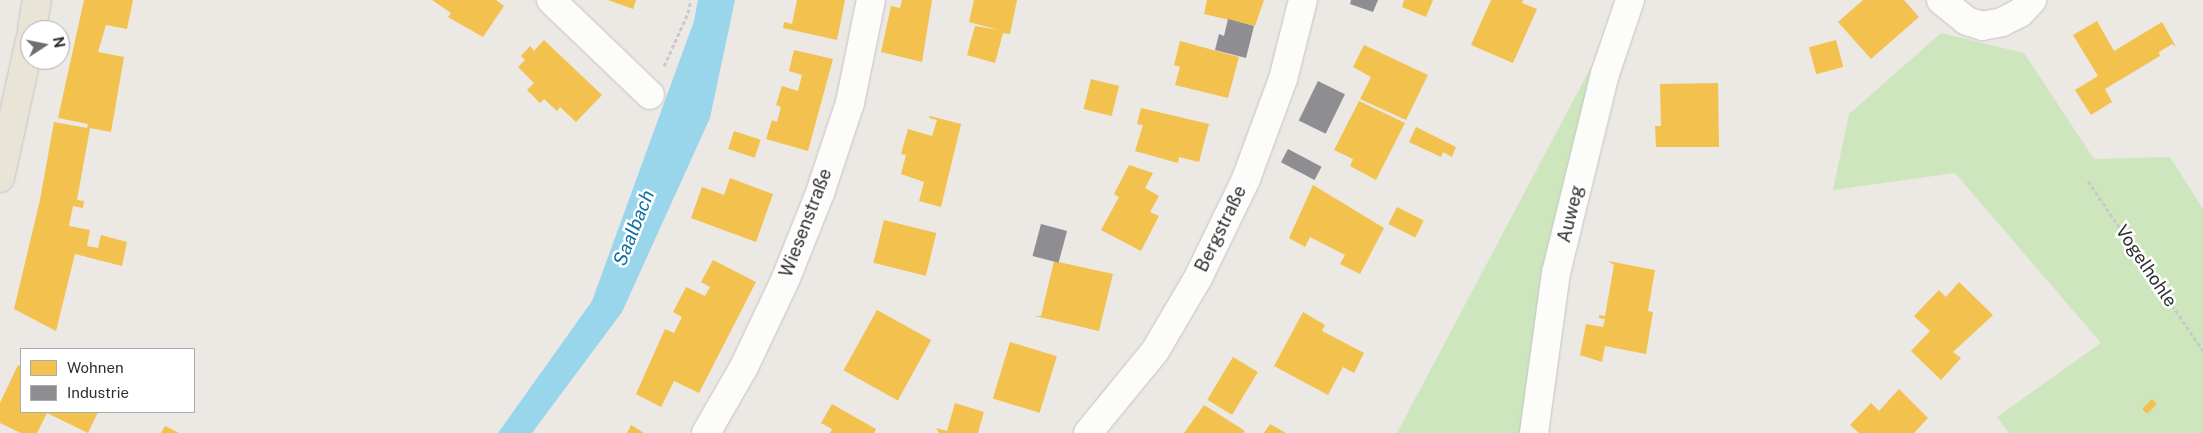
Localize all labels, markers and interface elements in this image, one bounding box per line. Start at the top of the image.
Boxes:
north arrow [20,20,70,70]
text: N [50,35,68,49]
street label: Wiesenstraße [775,166,837,280]
street label: Bergstraße [1191,182,1251,276]
street label: Auweg [1553,183,1589,245]
water label: Saalbach [609,187,659,269]
street label: Vogelhohle [2111,221,2181,311]
legend [20,348,195,413]
text: Wohnen [67,359,124,376]
text: Industrie [67,384,129,401]

